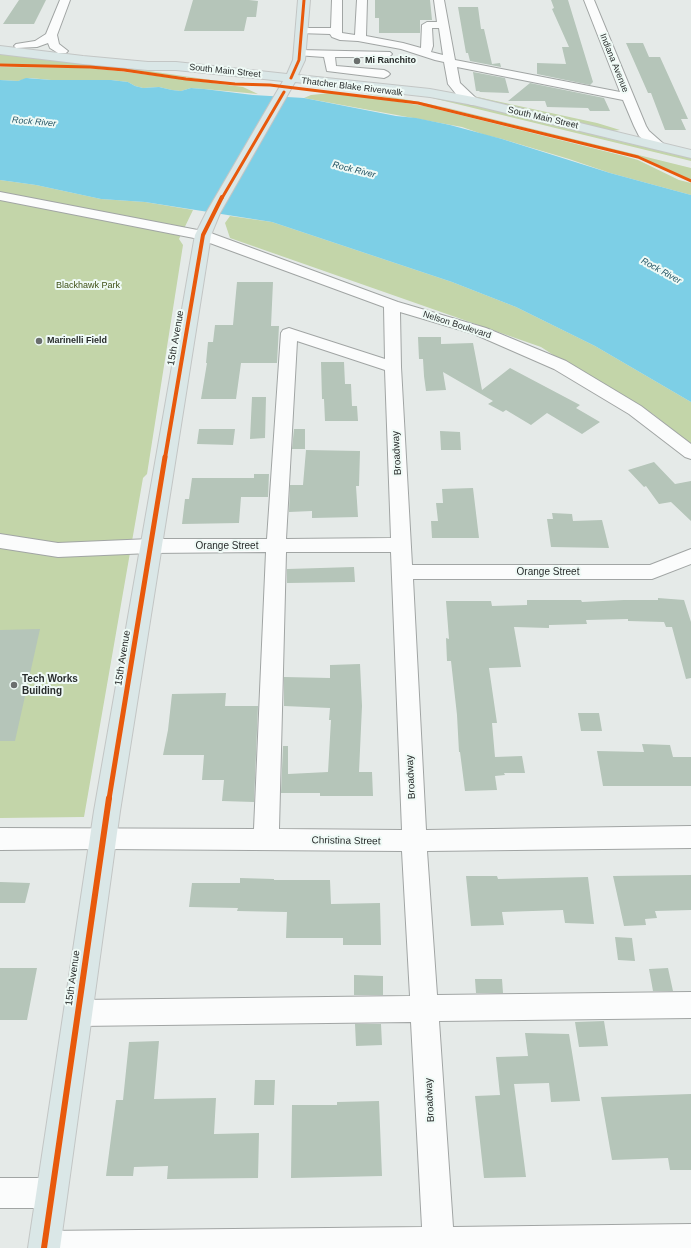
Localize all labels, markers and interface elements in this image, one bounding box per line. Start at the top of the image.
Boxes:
street label: Indiana Avenue [597,32,631,94]
marker: Mi Ranchito [352,56,362,66]
place label: Mi Ranchito [365,56,416,66]
street label: South Main Street [189,62,261,80]
street label: Thatcher Blake Riverwalk [301,75,403,99]
street label: South Main Street [507,105,579,131]
water label: Rock River [12,115,56,129]
water label: Rock River [331,159,377,181]
water label: Rock River [639,256,683,286]
park label: Blackhawk Park [56,281,120,291]
street label: 15th Avenue [165,309,187,367]
street label: Nelson Boulevard [422,309,492,341]
marker: Marinelli Field [34,336,44,346]
place label: Marinelli Field [47,336,107,346]
street label: Broadway [390,430,404,476]
street label: Orange Street [196,540,258,552]
street label: Orange Street [517,566,579,578]
street label: 15th Avenue [113,629,133,687]
place label: Tech Works Building [22,673,78,696]
marker: Tech Works Building [9,680,19,690]
street label: Broadway [404,754,418,800]
street label: Christina Street [311,834,381,848]
street label: 15th Avenue [63,949,83,1007]
street label: Broadway [423,1077,437,1123]

